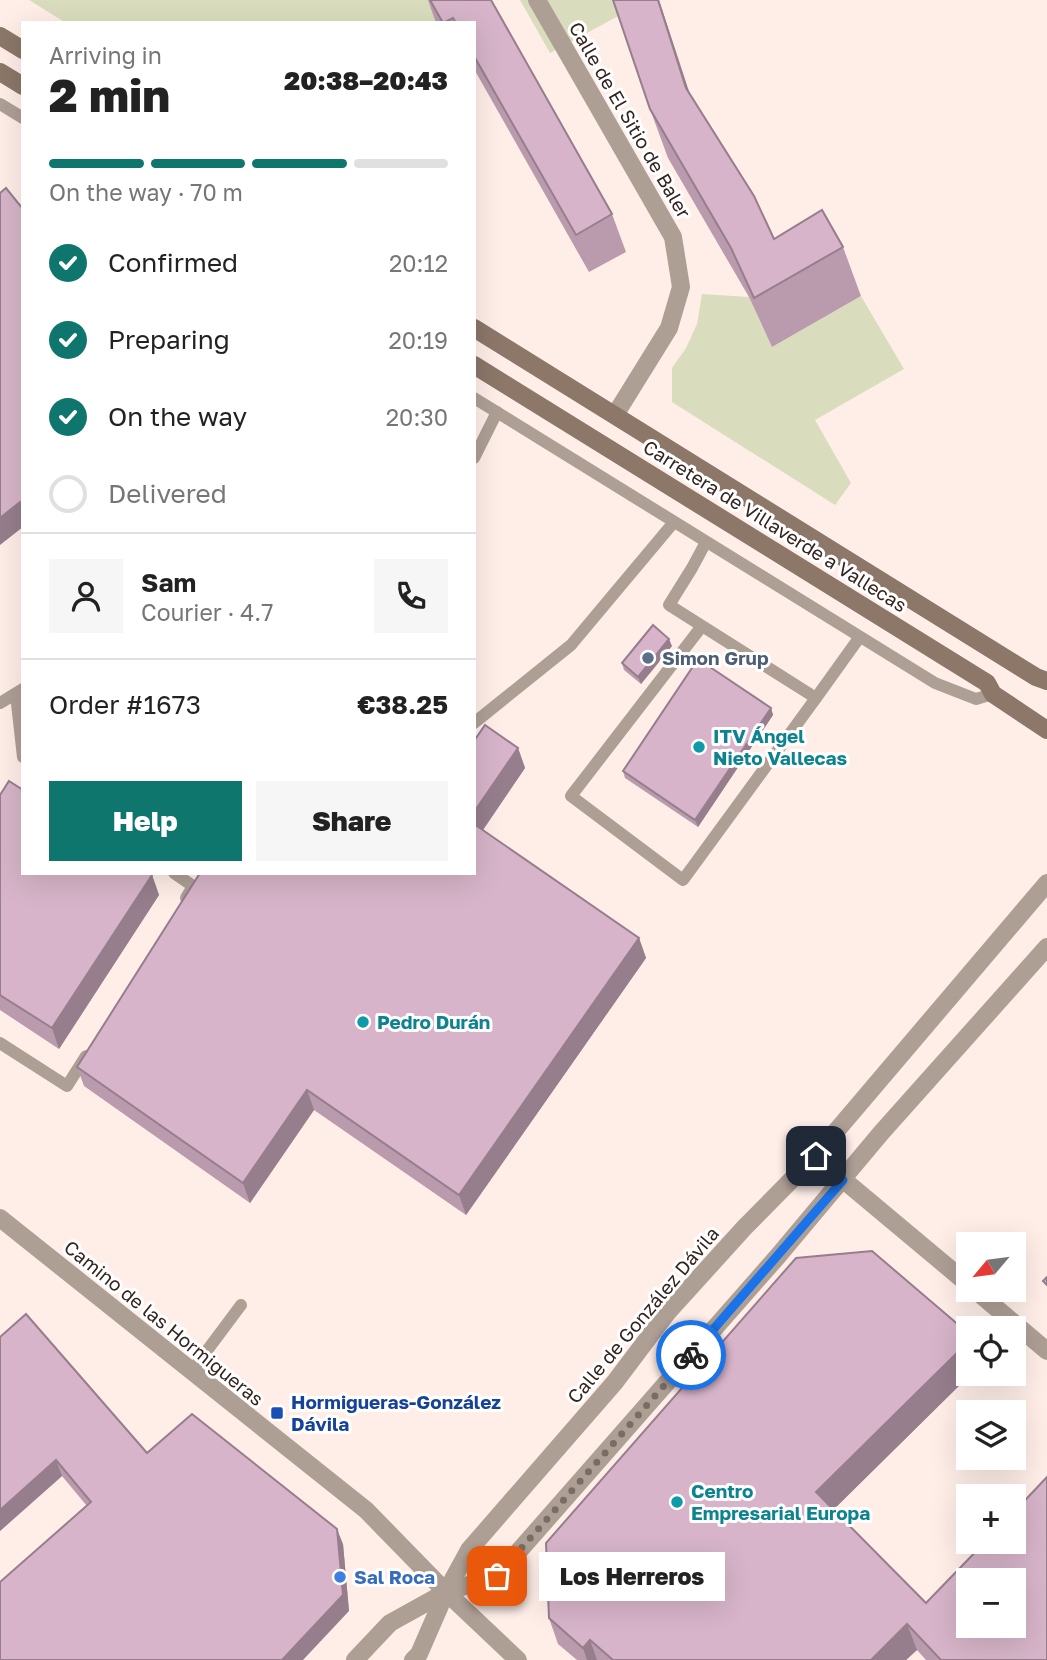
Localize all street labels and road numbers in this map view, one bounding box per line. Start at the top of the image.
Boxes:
street label: Calle de El Sitio de Baler [565,18,696,222]
street label: Carretera de Villaverde a Vallecas [639,435,911,616]
street label: Calle de González Dávila [562,1222,723,1408]
street label: Camino de las Hormigueras [60,1235,269,1410]

